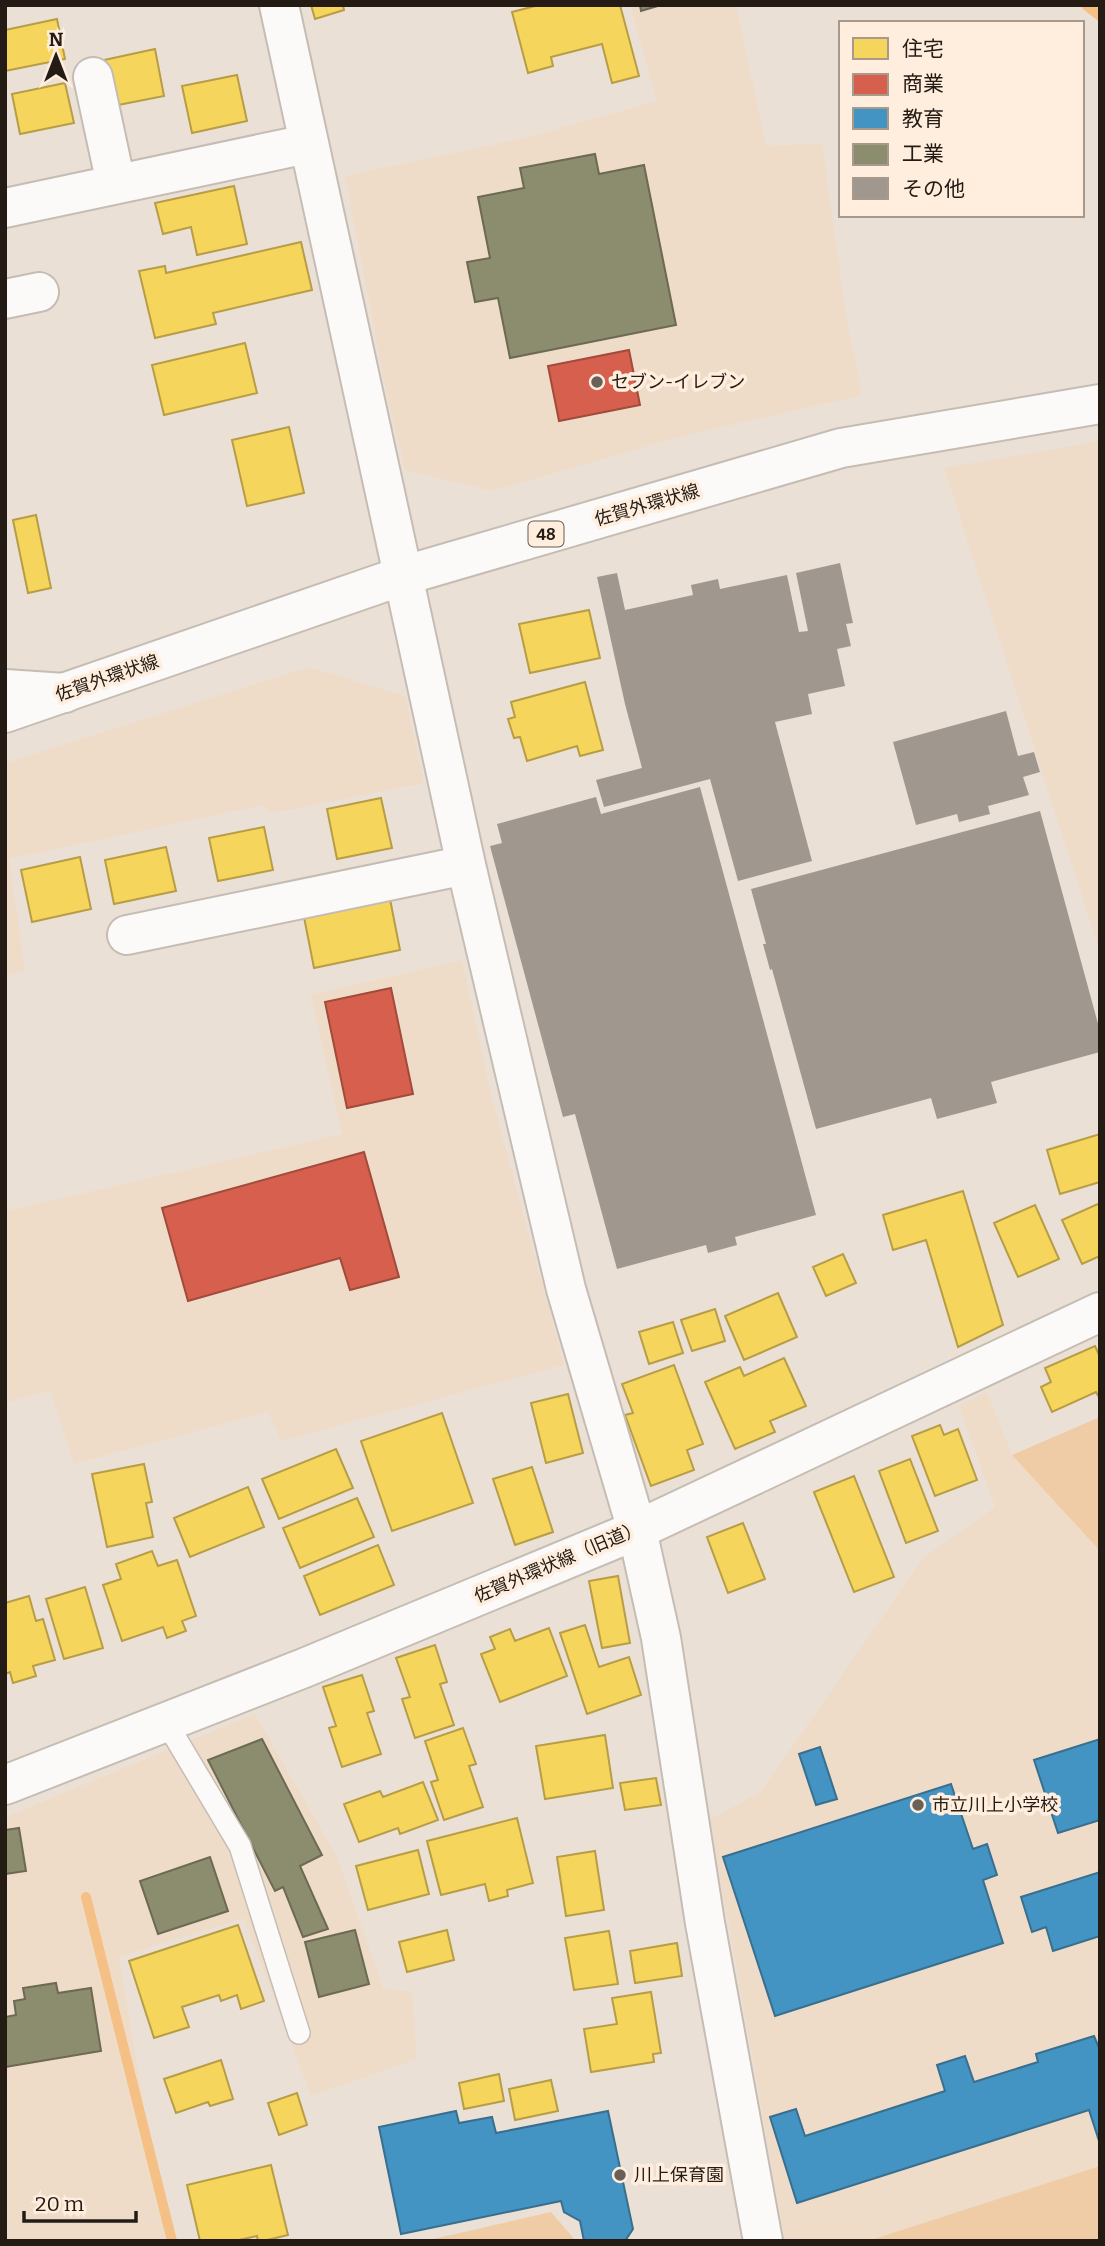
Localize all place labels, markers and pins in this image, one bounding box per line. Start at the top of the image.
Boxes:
place label: セブン-イレブン [611,371,745,393]
marker: セブン-イレブン [589,374,605,390]
place label: 市立川上小学校 [932,1794,1058,1816]
marker: 市立川上小学校 [910,1797,926,1813]
place label: 川上保育園 [634,2164,724,2186]
marker: 川上保育園 [612,2167,628,2183]

